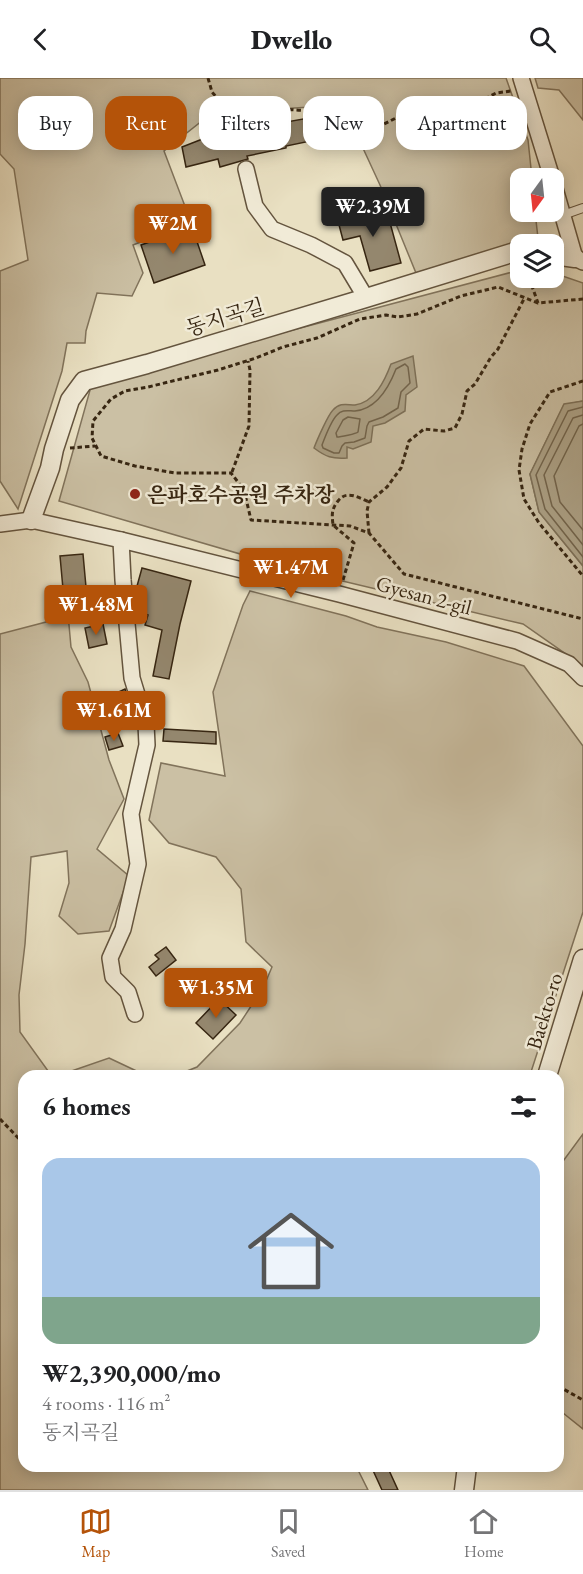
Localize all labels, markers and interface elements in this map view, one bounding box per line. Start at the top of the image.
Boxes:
text: Dwello [251,22,332,57]
icon: back [24,23,57,56]
icon: search [526,23,559,56]
chip: Buy [18,96,93,150]
chip: Rent [105,96,187,150]
chip: Filters [199,96,291,150]
chip: New [303,96,384,150]
chip: Apartment [396,96,527,150]
north arrow [510,168,564,222]
map controls [510,168,564,288]
pin: ₩2.39M [324,187,422,238]
text: ₩2.39M [335,193,411,219]
pin: ₩2M [144,204,202,255]
text: ₩2M [148,210,198,236]
button: layers [510,234,564,288]
street label: 동지곡길 [182,292,268,342]
place label: 은파호수공원 주차장 [147,481,335,508]
marker: 은파호수공원 주차장 [128,487,142,501]
pin: ₩1.47M [242,548,340,599]
text: ₩1.47M [253,554,329,580]
street label: Gyesan 2-gil [373,569,475,621]
pin: ₩1.48M [47,585,145,636]
text: ₩1.48M [58,591,134,617]
pin: ₩1.61M [65,691,163,742]
text: ₩1.61M [76,697,152,723]
pin: ₩1.35M [167,968,265,1019]
street label: Baekto-ro [520,969,568,1053]
text: ₩1.35M [178,974,254,1000]
text: 6 homes [42,1089,131,1123]
icon: filters [507,1090,540,1123]
icon: home [237,1197,345,1305]
text: ₩2,390,000/mo [42,1356,221,1390]
text: 4 rooms · 116 m² [42,1390,170,1416]
text: 동지곡길 [42,1419,119,1445]
tab: Map [79,1505,112,1562]
tab: Saved [271,1505,305,1562]
tab: Home [464,1505,504,1562]

